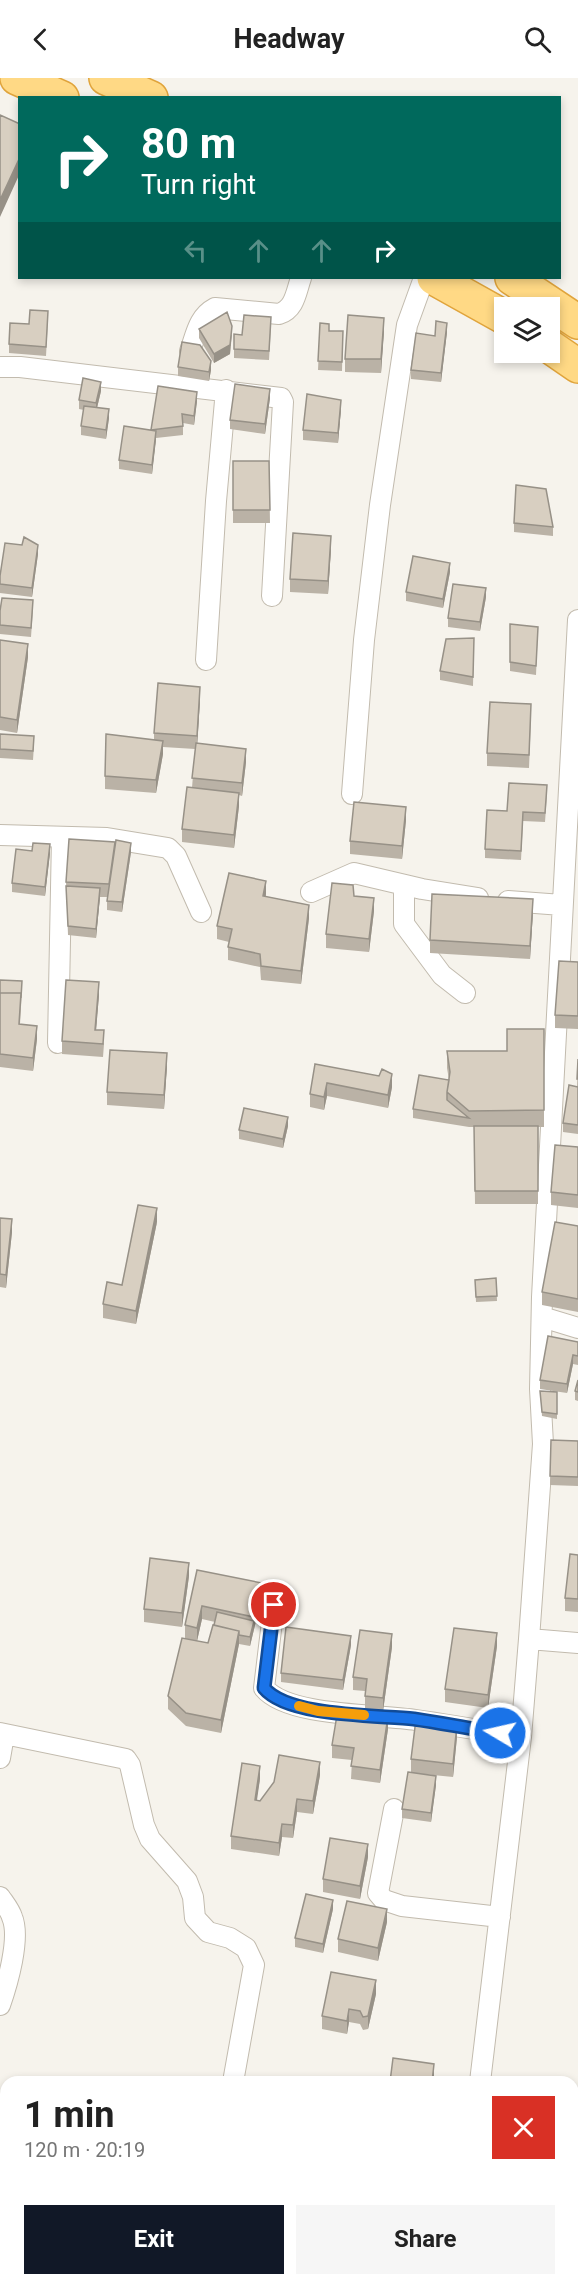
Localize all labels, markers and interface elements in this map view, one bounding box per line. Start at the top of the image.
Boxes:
icon: back [24,23,57,56]
text: Headway [234,23,344,55]
icon: search [521,23,554,56]
text: 80 m [141,119,236,168]
icon: right [42,120,120,198]
text: Turn right [141,169,256,201]
icon: left [179,234,212,267]
icon: ahead [242,234,275,267]
icon: ahead [305,234,338,267]
icon: right [368,234,401,267]
map controls [494,297,560,363]
button: layers [494,297,560,363]
pin [248,1579,299,1630]
icon: arrive [257,1588,290,1621]
position arrow [468,1701,532,1765]
text: 1 min [24,2094,115,2136]
button: close [492,2096,555,2159]
text: 120 m · 20:19 [24,2138,145,2162]
button: Exit [24,2205,284,2274]
button: Share [296,2205,555,2274]

